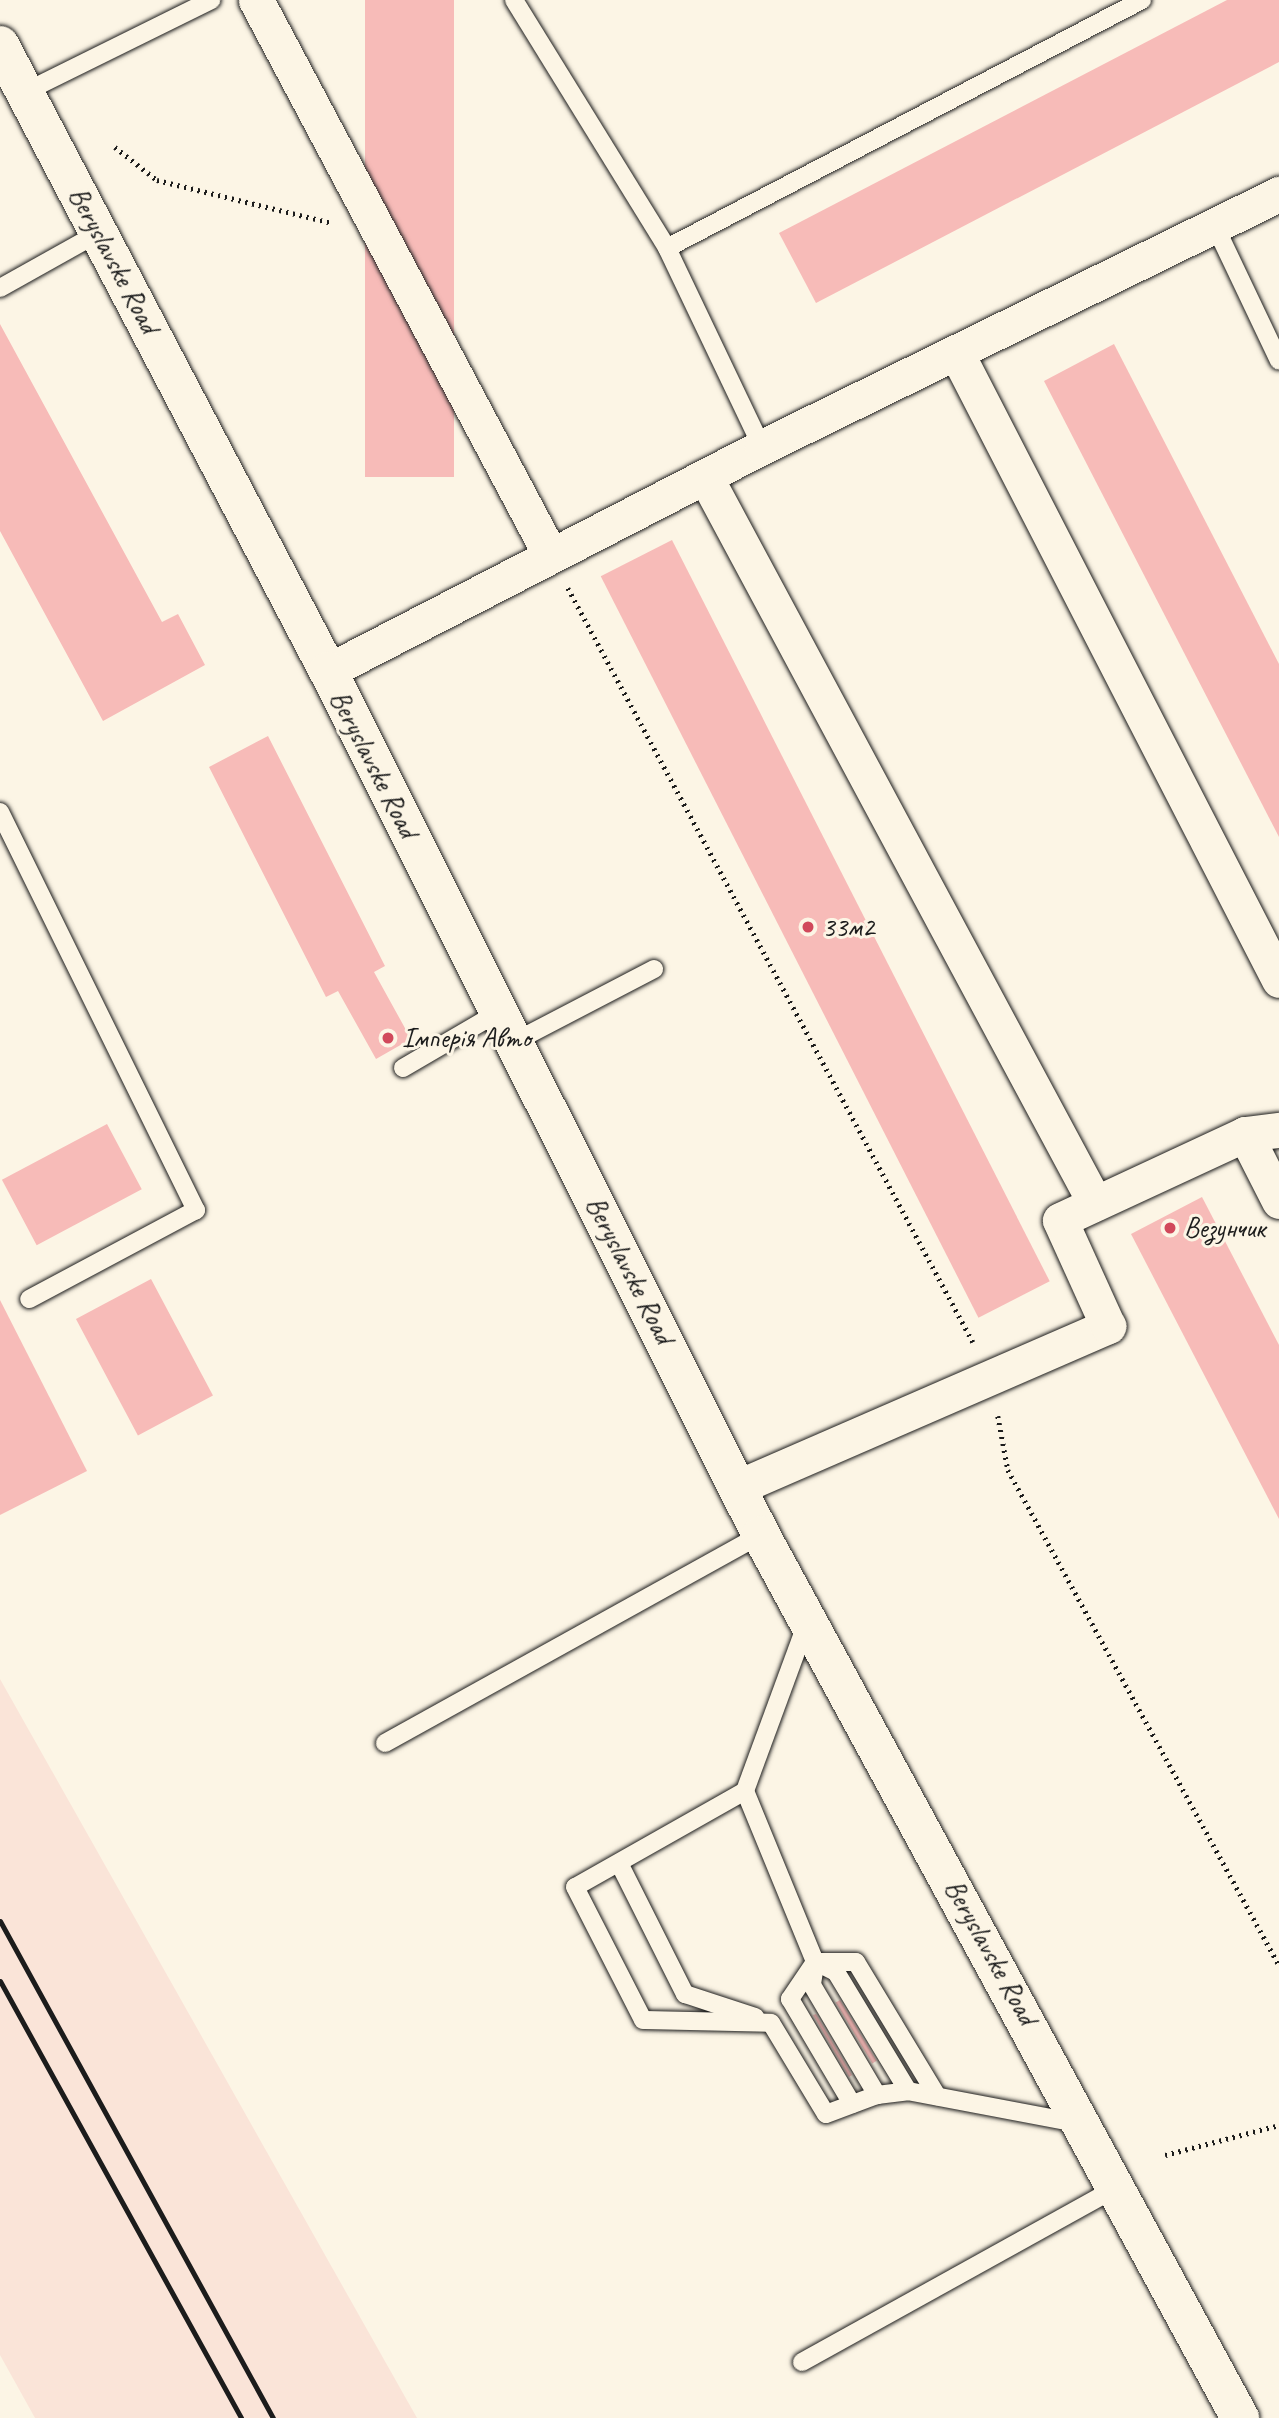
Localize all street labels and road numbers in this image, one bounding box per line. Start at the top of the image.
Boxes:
street label: Beryslavske Road [61,181,167,339]
street label: Beryslavske Road [323,685,425,843]
street label: Beryslavske Road [579,1191,681,1349]
street label: Beryslavske Road [937,1874,1045,2030]

